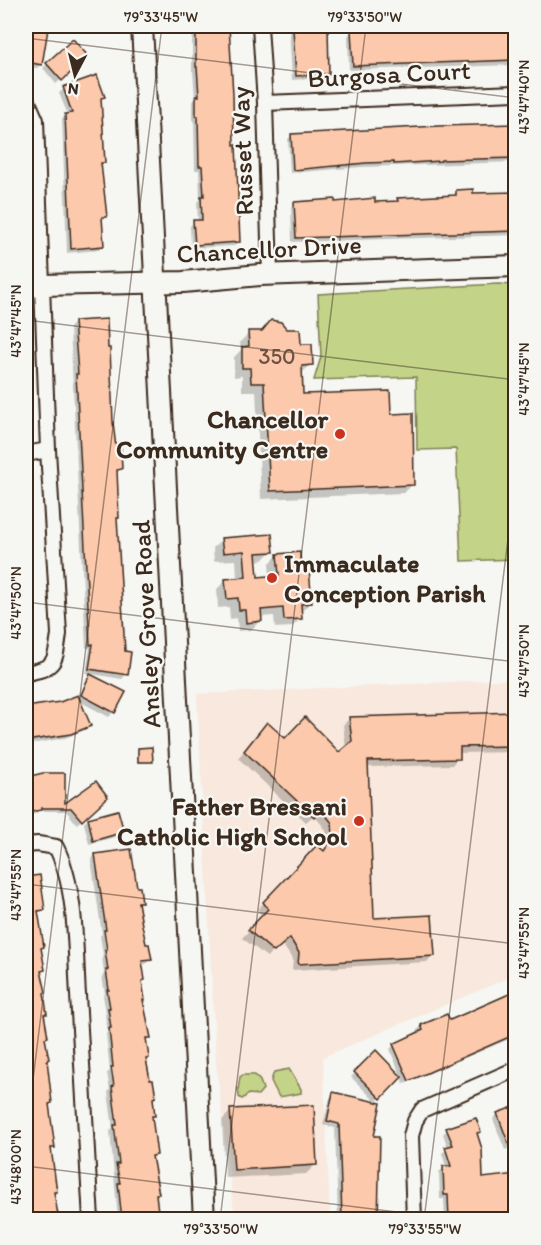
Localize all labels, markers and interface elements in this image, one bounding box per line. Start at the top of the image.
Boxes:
text: 79°33'45"W [124,8,198,26]
text: 79°33'50"W [328,8,402,26]
north arrow [45,45,105,105]
street label: Burgosa Court [307,54,472,94]
text: 43°47'40"N [515,60,533,134]
text: N [67,79,80,99]
street label: Russet Way [224,86,260,216]
street label: Chancellor Drive [176,228,362,270]
text: 43°47'45"N [7,284,25,358]
text: 43°47'45"N [515,342,533,416]
house number: 350 [258,343,296,370]
place label: Chancellor Community Centre [116,403,329,465]
marker: Chancellor Community Centre [333,427,347,441]
street label: Ansley Grove Road [125,518,167,729]
place label: Immaculate Conception Parish [284,547,486,609]
text: 43°47'50"N [7,566,25,640]
marker: Immaculate Conception Parish [265,571,279,585]
text: 43°47'50"N [515,624,533,698]
place label: Father Bressani Catholic High School [117,790,348,852]
marker: Father Bressani Catholic High School [352,814,366,828]
text: 43°47'55"N [7,849,25,921]
text: 43°47'55"N [515,907,533,979]
text: 43°48'00"N [7,1129,25,1205]
text: 79°33'50"W [184,1220,258,1238]
text: 79°33'55"W [389,1220,462,1238]

